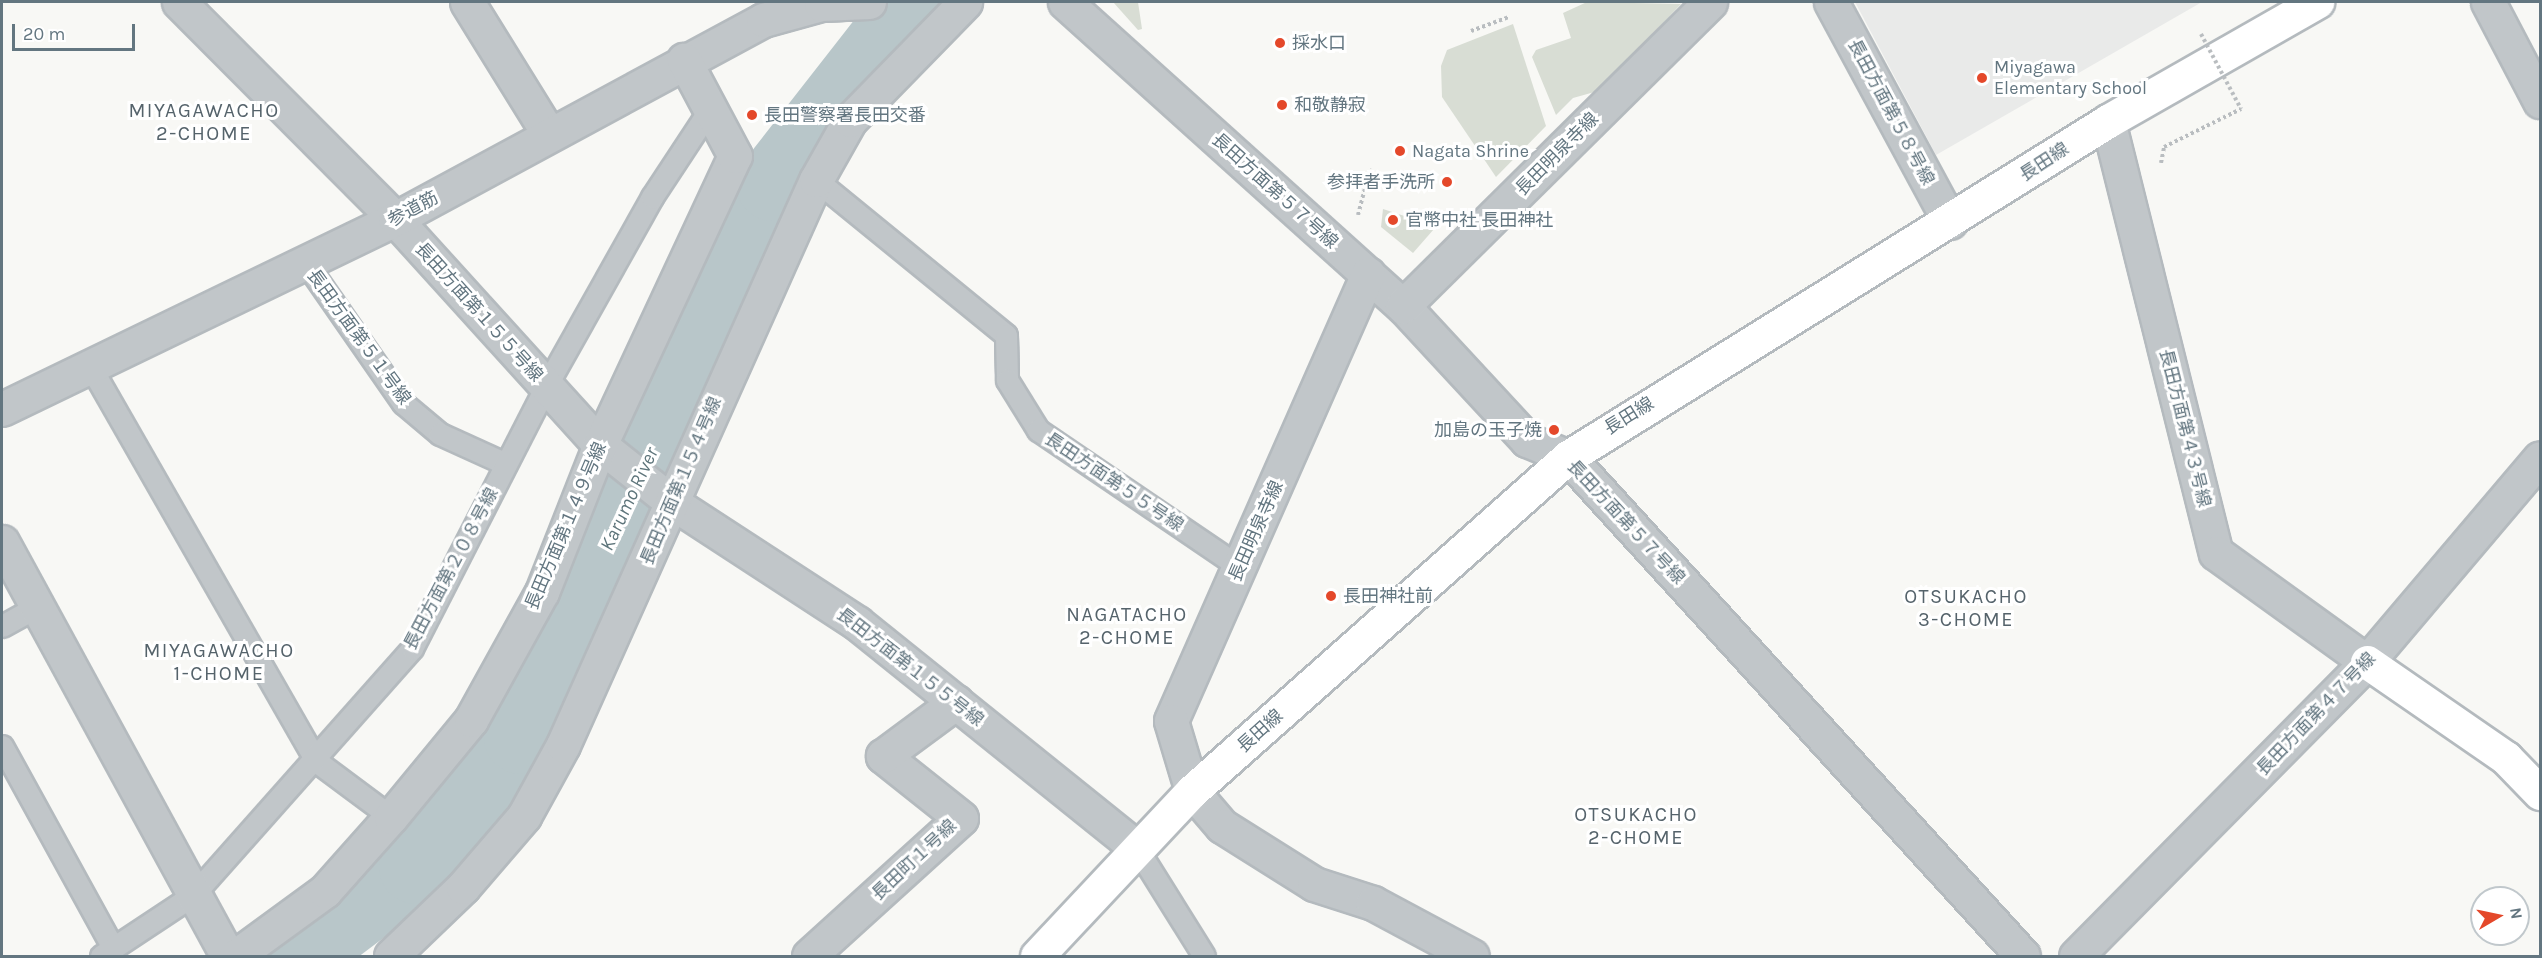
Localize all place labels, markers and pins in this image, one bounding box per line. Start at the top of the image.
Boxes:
place label: 採水口 [1292,32,1346,54]
marker: 採水口 [1273,36,1287,50]
place label: Miyagawa Elementary School [1994,57,2147,100]
marker: Miyagawa Elementary School [1975,71,1989,85]
place label: 和敬静寂 [1294,94,1366,116]
marker: 和敬静寂 [1275,98,1289,112]
place label: 長田警察署長田交番 [764,104,926,126]
marker: 長田警察署長田交番 [745,108,759,122]
place label: Nagata Shrine [1412,140,1529,162]
marker: Nagata Shrine [1393,144,1407,158]
place label: 参拝者手洗所 [1327,171,1435,193]
marker: 参拝者手洗所 [1440,175,1454,189]
place label: 官幣中社 長田神社 [1405,209,1553,231]
marker: 官幣中社 長田神社 [1386,213,1400,227]
place label: 加島の玉子焼 [1434,419,1542,441]
marker: 加島の玉子焼 [1547,423,1561,437]
place label: 長田神社前 [1343,585,1433,607]
marker: 長田神社前 [1324,589,1338,603]

